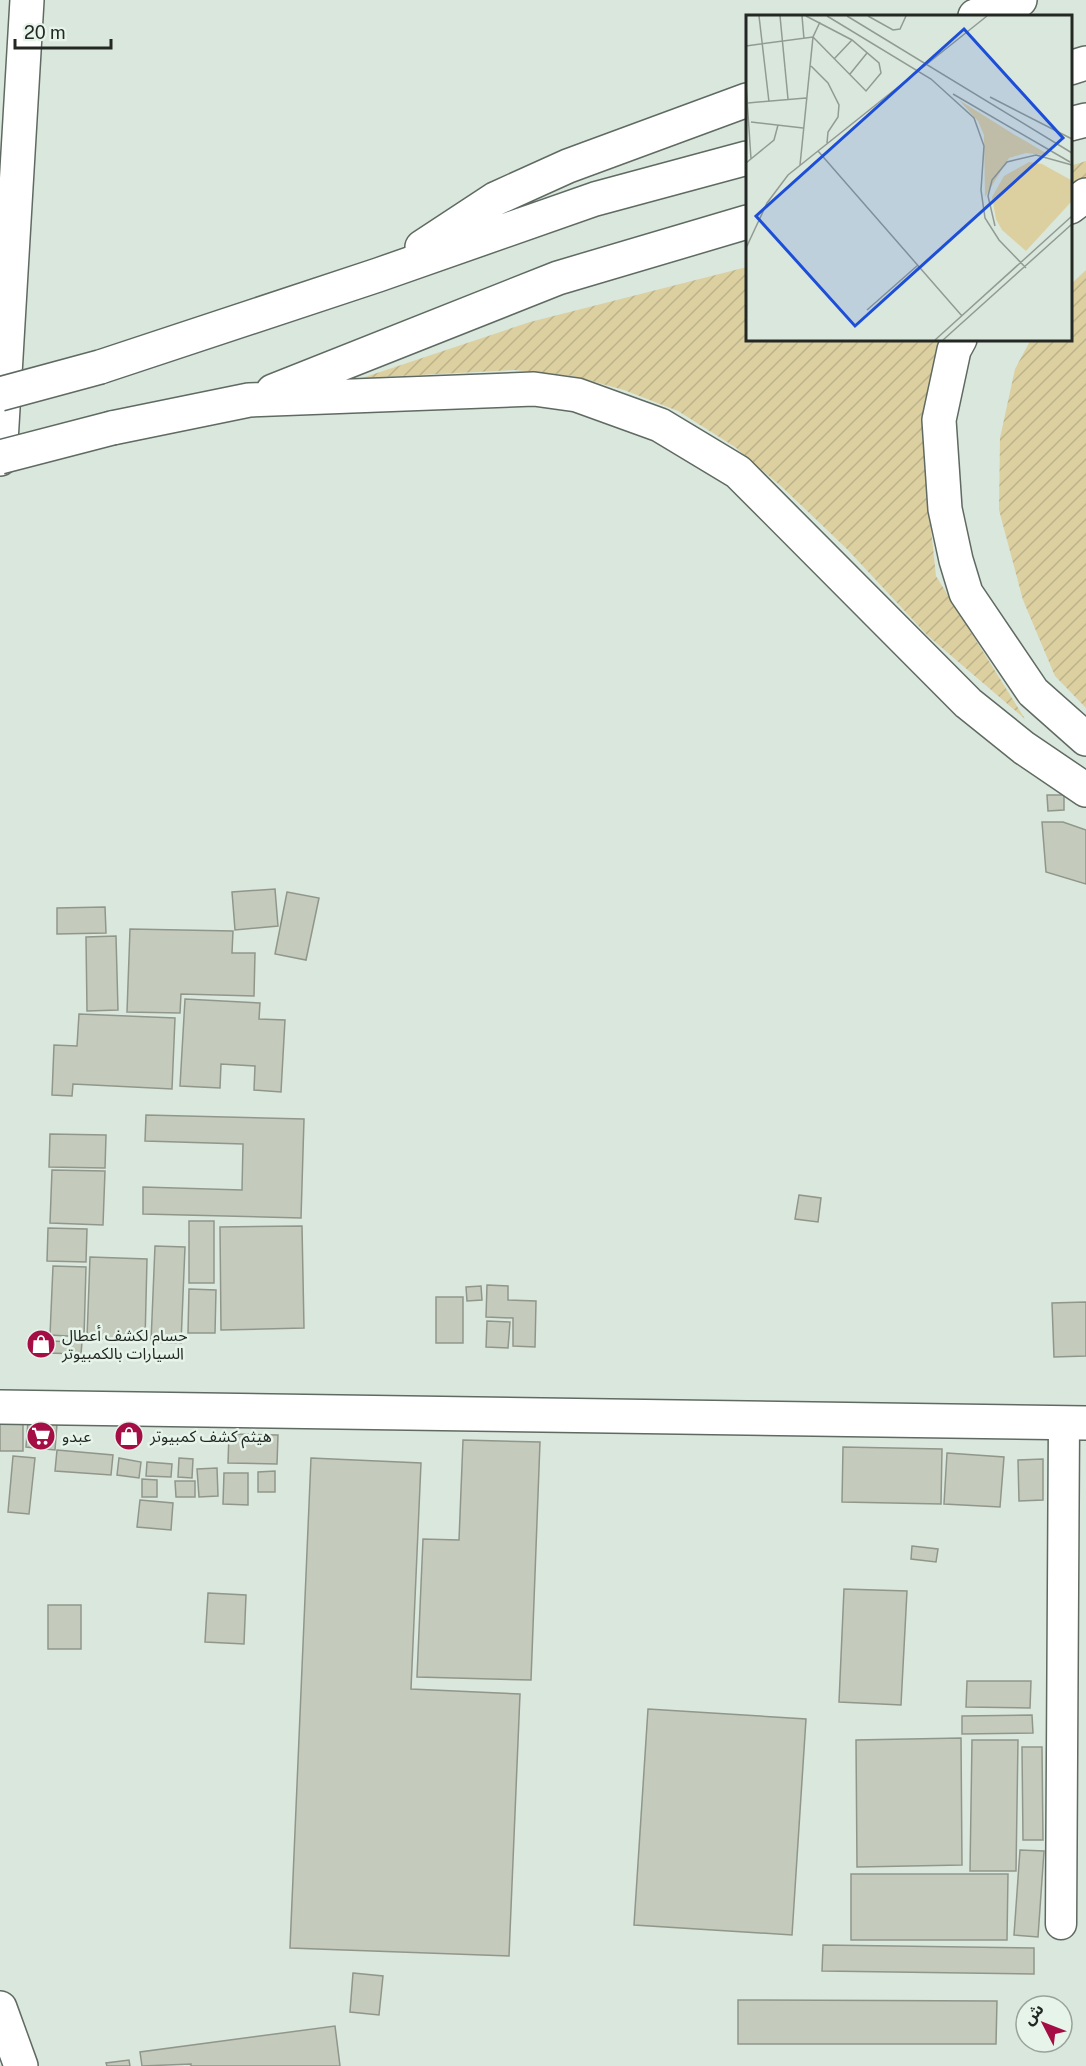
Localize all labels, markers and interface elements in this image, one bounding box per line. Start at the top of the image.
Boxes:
scale bar [15,12,111,50]
inset map [746,15,1071,340]
text: 20 m [24,22,66,43]
place label: حسام لكشف أعطال السيارات بالكمبيوتر [61,1325,188,1363]
shop icon: حسام لكشف أعطال السيارات بالكمبيوتر [25,1328,57,1360]
supermarket icon: عبدو [25,1420,57,1452]
shop icon: هيثم كشف كمبيوتر [113,1420,145,1452]
place label: عبدو [62,1427,91,1446]
place label: هيثم كشف كمبيوتر [149,1427,272,1449]
north arrow [1014,1994,1074,2054]
text: ش [1019,2000,1048,2029]

